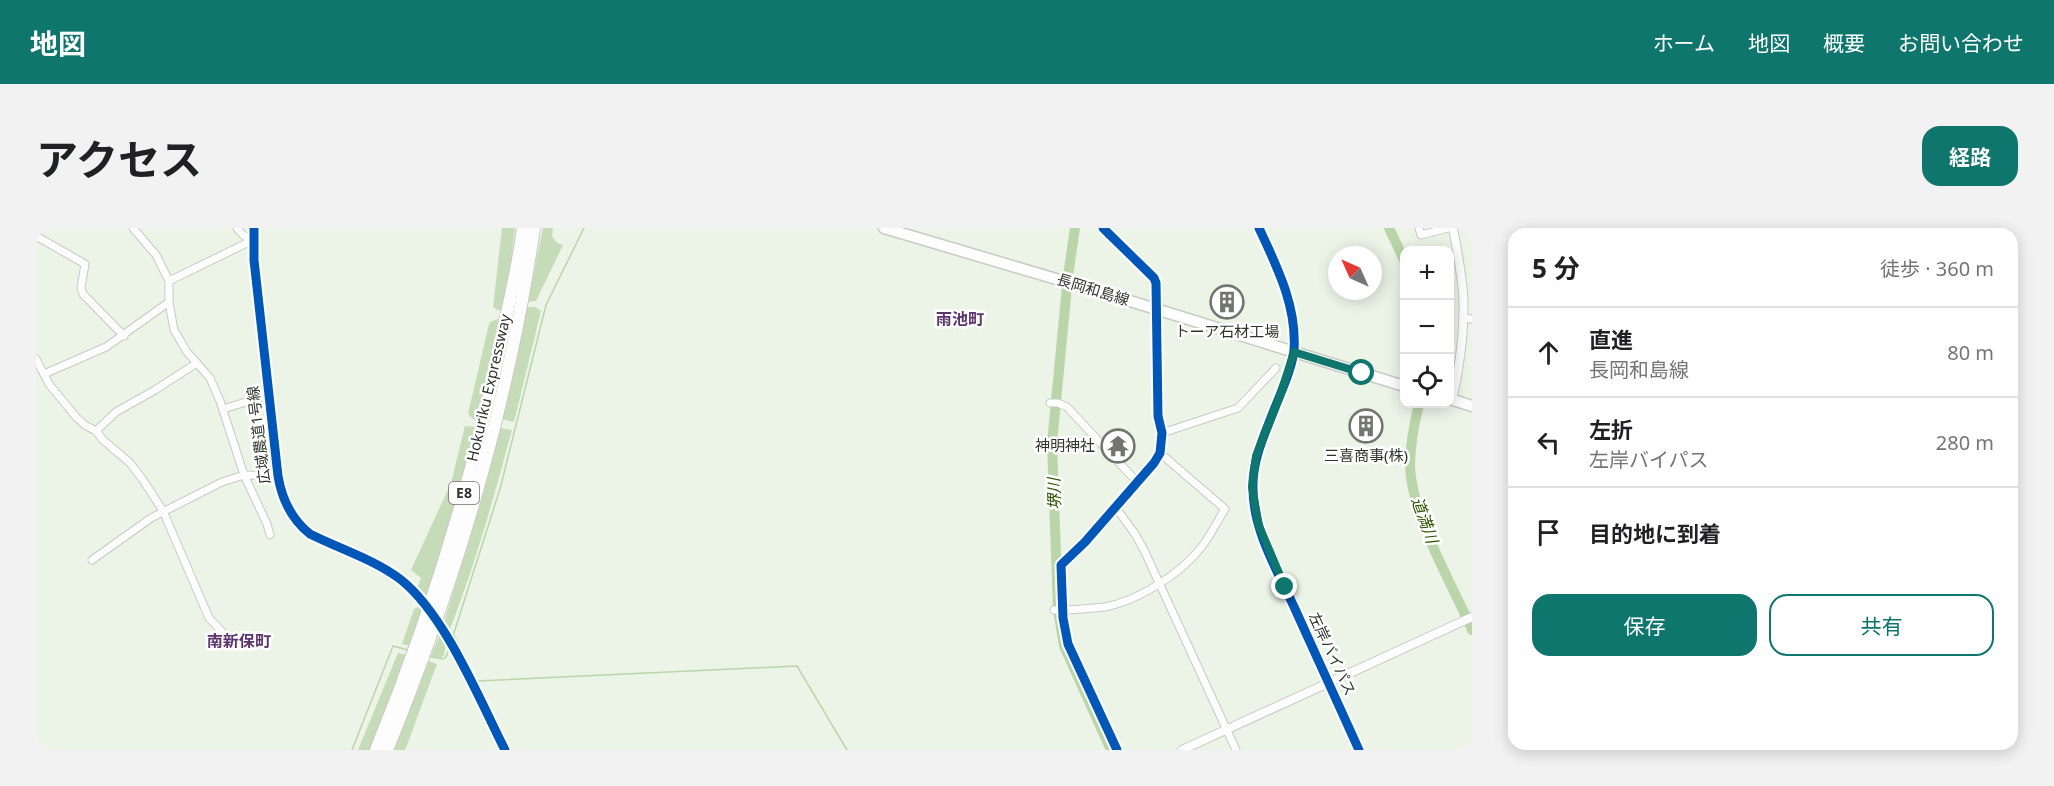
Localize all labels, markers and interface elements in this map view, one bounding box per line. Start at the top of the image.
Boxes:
text: 地図 [30,24,86,62]
text: ホーム [1653,29,1715,57]
text: 地図 [1748,29,1790,57]
text: 概要 [1823,29,1865,57]
text: お問い合わせ [1898,29,2024,57]
button: 経路 [1922,126,2018,186]
text: アクセス [36,130,202,187]
north arrow [1328,246,1382,300]
map controls [1400,246,1454,408]
button: + [1400,246,1454,300]
text: 5 分 [1532,250,1580,286]
text: 徒歩 · 360 m [1880,255,1994,282]
street label: 長岡和島線 [1054,269,1132,310]
building icon: トーア石材工場 [1209,284,1245,320]
button: − [1400,300,1454,354]
district label: 雨池町 [936,308,984,330]
street label: Hokuriku Expressway [461,312,515,463]
place label: トーア石材工場 [1175,321,1279,341]
text: 直進 [1589,324,1633,354]
icon: ahead [1532,336,1565,369]
text: 80 m [1947,339,1994,366]
button: locate [1400,354,1454,408]
text: 長岡和島線 [1589,356,1689,383]
route start [1348,359,1374,385]
street label: 広域農道1号線 [242,385,274,485]
building icon: 三喜商事(株) [1348,408,1384,444]
text: 左折 [1589,414,1633,444]
icon: left [1532,426,1565,459]
temple icon: 神明神社 [1100,428,1136,464]
text: 280 m [1936,429,1994,456]
place label: 神明神社 [1035,435,1095,455]
place label: 三喜商事(株) [1324,445,1408,465]
text: 左岸バイパス [1589,446,1709,473]
water label: 堺川 [1042,476,1066,510]
road number: E8 [449,482,479,504]
water label: 道満川 [1406,494,1444,548]
icon: arrive [1532,516,1565,549]
text: 目的地に到着 [1589,518,1721,548]
route end [1271,573,1297,599]
button: 保存 [1532,594,1757,656]
button: 共有 [1769,594,1994,656]
street label: 左岸バイパス [1305,609,1361,698]
district label: 南新保町 [207,630,271,652]

